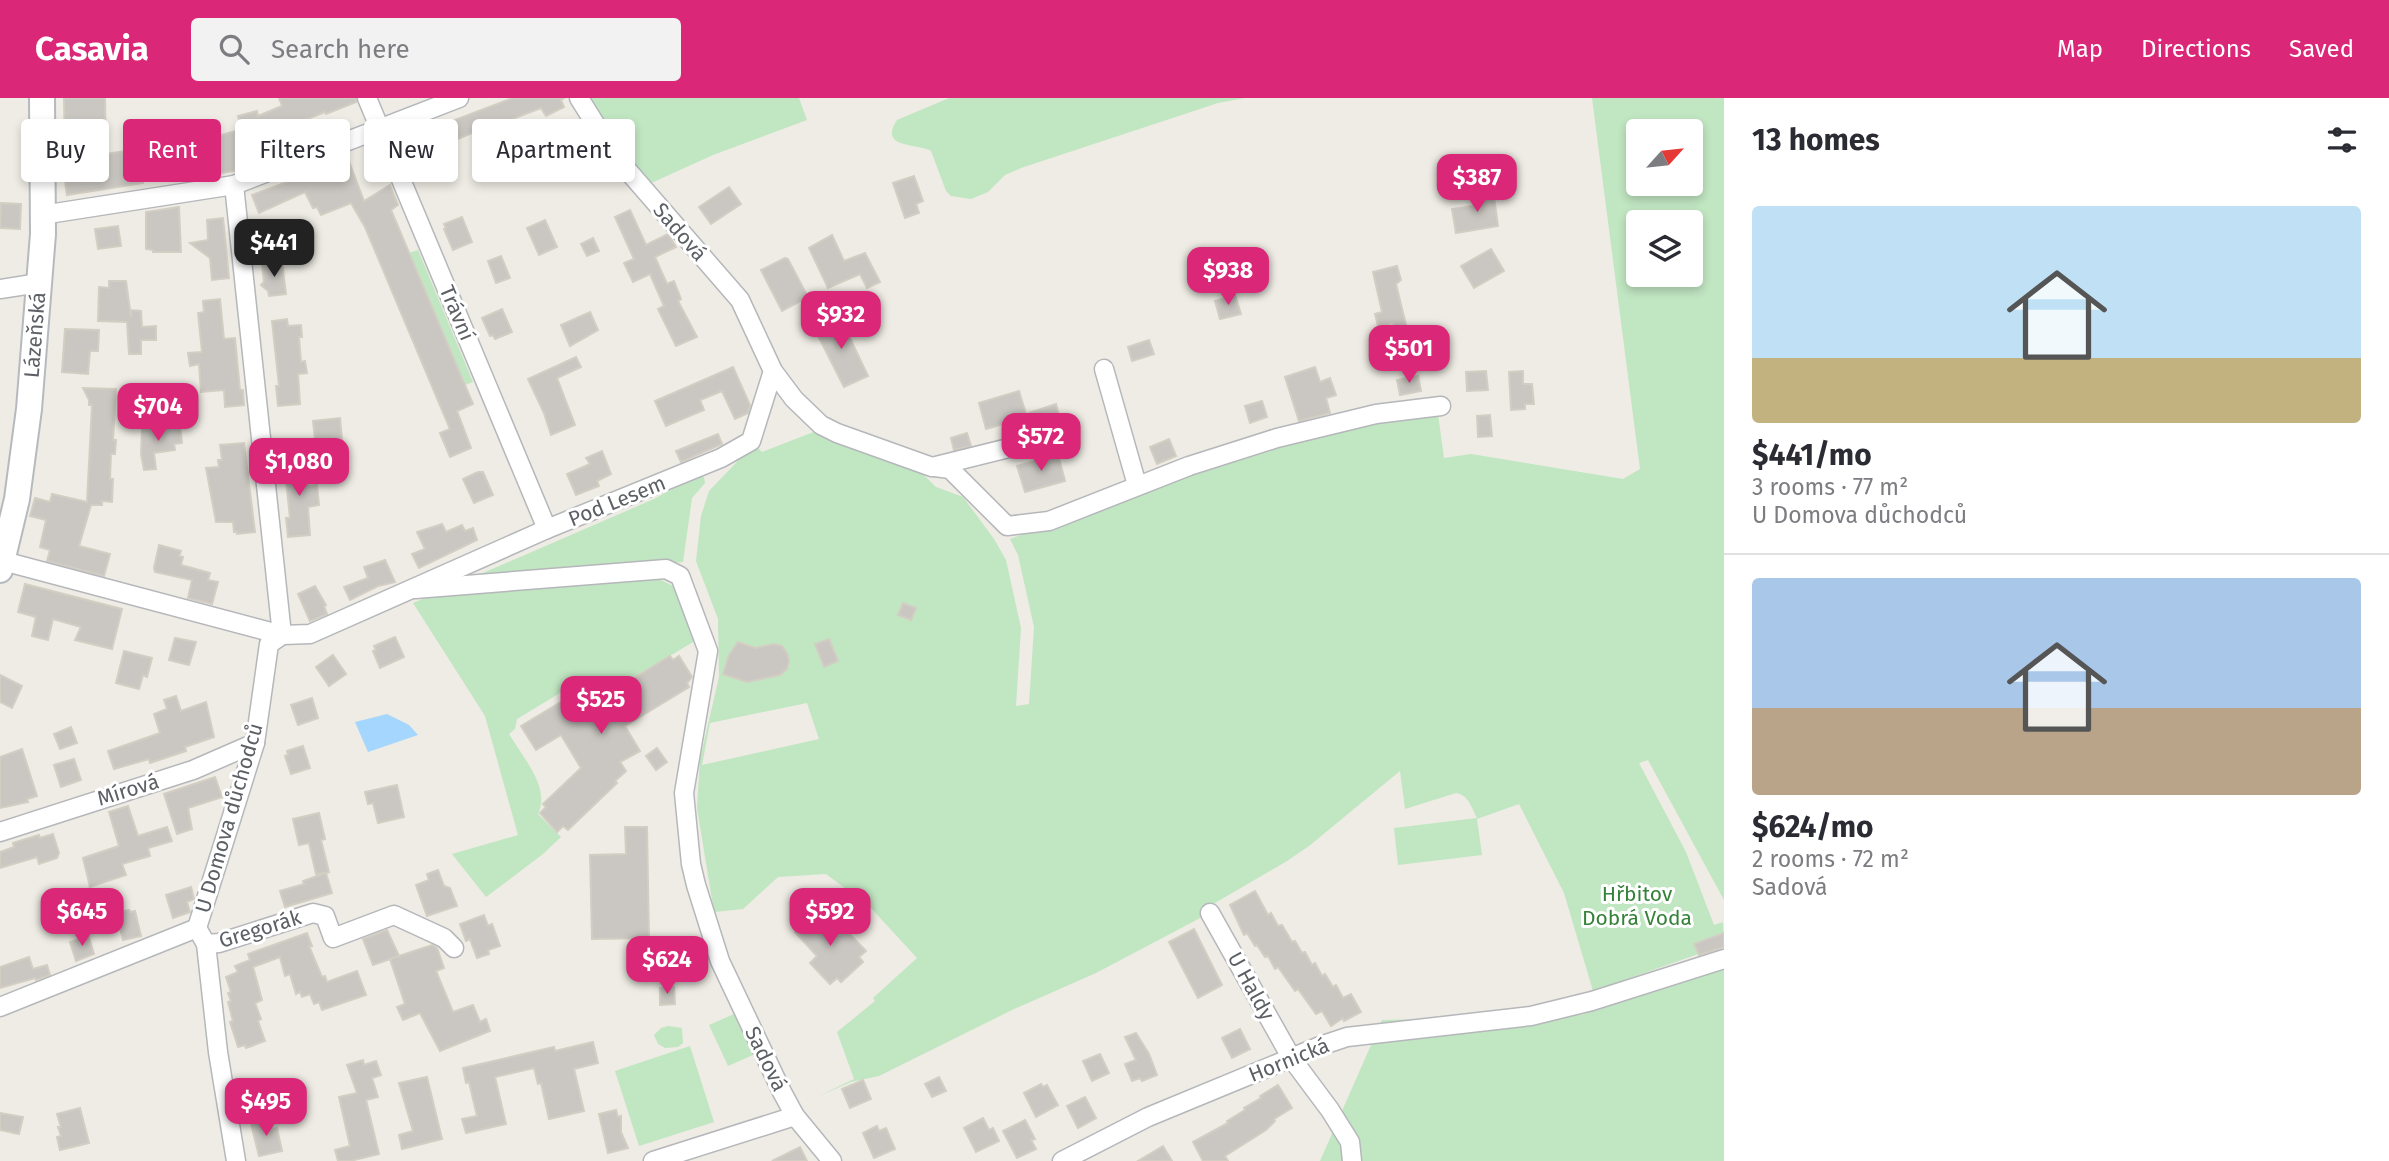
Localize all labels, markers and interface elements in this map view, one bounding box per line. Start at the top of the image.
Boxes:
search box [191,18,681,81]
text: Casavia [35,29,149,69]
icon: search [215,30,253,68]
text: Search here [271,34,410,65]
text: Map [2057,35,2103,63]
text: Directions [2141,35,2251,63]
text: Saved [2289,35,2354,63]
chip: Buy [21,119,109,182]
chip: Rent [123,119,221,182]
chip: Filters [235,119,350,182]
chip: New [364,119,458,182]
chip: Apartment [472,119,635,182]
north arrow [1626,119,1703,196]
map controls [1626,119,1703,287]
icon: filters [2323,121,2361,159]
text: 13 homes [1752,122,1880,158]
pin: $387 [1436,155,1518,214]
text: $387 [1453,163,1501,191]
street label: Sadová [648,197,712,267]
button: layers [1626,210,1703,287]
pin: $441 [233,220,315,279]
text: $441 [250,228,298,256]
pin: $938 [1187,248,1269,307]
icon: home [1994,252,2120,378]
text: $938 [1203,256,1253,284]
street label: Trávní [434,282,480,345]
street label: Lázeňská [19,291,51,379]
pin: $932 [800,292,882,351]
text: $932 [817,300,865,328]
pin: $501 [1368,326,1450,385]
text: $501 [1385,334,1433,362]
pin: $704 [117,384,199,443]
text: $704 [133,392,183,420]
pin: $572 [1000,414,1082,473]
text: $572 [1018,422,1064,450]
text: $441/mo [1752,437,1872,473]
pin: $1,080 [242,438,356,498]
text: $1,080 [265,447,333,475]
street label: Pod Lesem [565,470,669,532]
text: 3 rooms · 77 m² [1752,473,1908,501]
text: U Domova důchodců [1752,501,1967,529]
icon: home [1994,624,2120,750]
pin: $525 [560,676,642,736]
text: $525 [577,685,625,713]
street label: U Domova důchodců [189,720,269,916]
street label: Mírová [94,768,162,812]
text: $624/mo [1752,809,1874,845]
text: 2 rooms · 72 m² [1752,845,1909,873]
text: Sadová [1752,873,1828,901]
park label: Hřbitov Dobrá Voda [1582,881,1692,931]
pin: $645 [41,888,123,948]
pin: $592 [789,888,871,948]
text: $645 [57,897,107,925]
text: $592 [806,897,854,925]
street label: Gregorák [216,904,304,954]
pin: $624 [626,936,708,996]
text: $624 [642,945,692,973]
street label: U Haldy [1222,947,1281,1025]
street label: Sadová [739,1022,793,1096]
street label: Hornická [1245,1032,1333,1088]
pin: $495 [225,1079,307,1138]
text: $495 [241,1087,291,1115]

